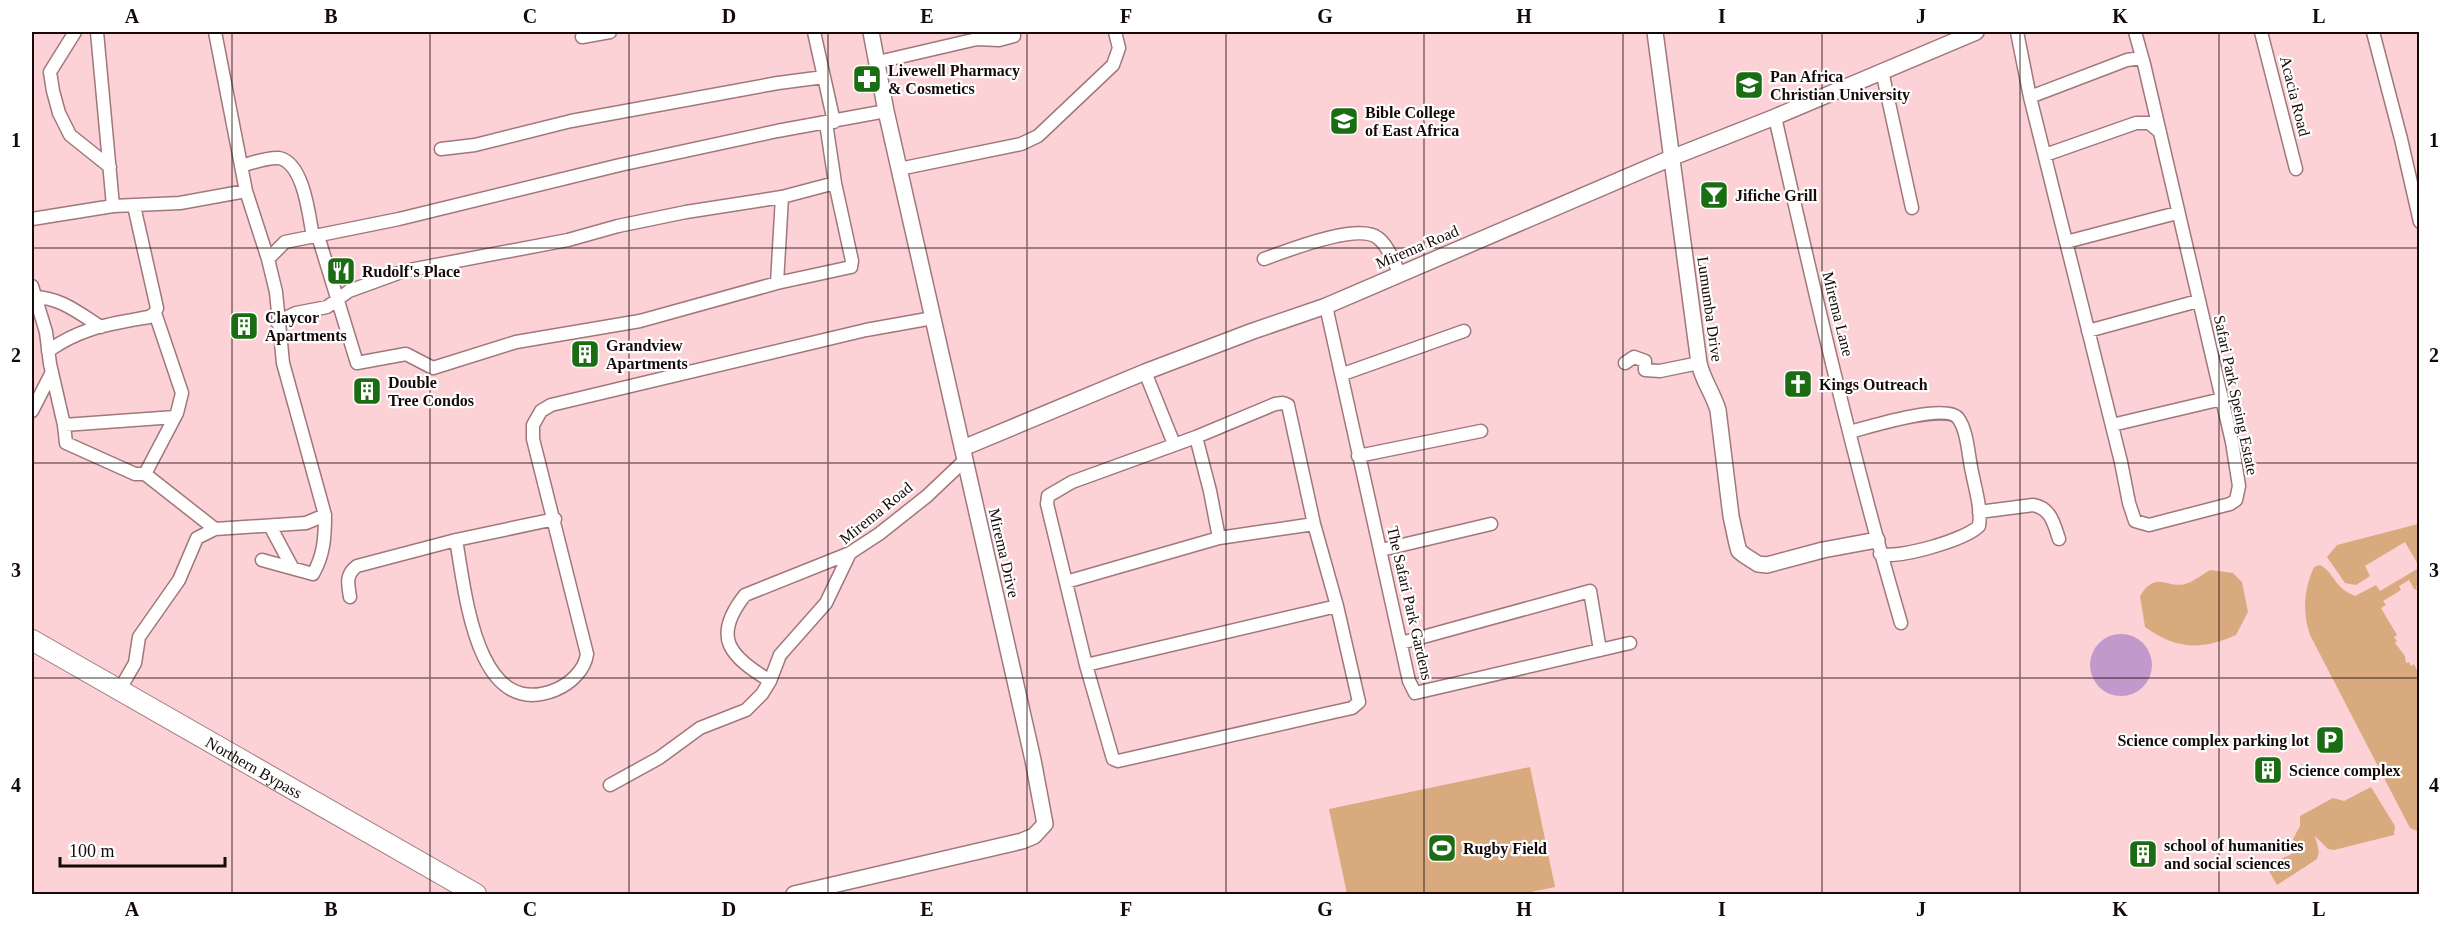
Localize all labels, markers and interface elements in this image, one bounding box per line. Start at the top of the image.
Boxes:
text: A [125,5,140,27]
text: B [324,5,338,27]
text: C [523,5,537,27]
text: D [722,5,736,27]
text: E [920,5,934,27]
text: F [1120,5,1132,27]
text: G [1317,5,1333,27]
text: H [1516,5,1532,27]
text: I [1718,5,1726,27]
text: J [1916,5,1926,27]
text: K [2112,5,2128,27]
text: L [2312,5,2326,27]
street label: Acacia Road [2277,54,2313,138]
place label: Livewell Pharmacy & Cosmetics [888,62,1020,97]
pharmacy icon: Livewell Pharmacy & Cosmetics [851,63,883,95]
place label: Pan Africa Christian University [1770,68,1910,104]
school or university icon: Pan Africa Christian University [1733,69,1765,101]
place label: Bible College of East Africa [1365,104,1459,139]
school or university icon: Bible College of East Africa [1328,105,1360,137]
text: 1 [11,129,21,151]
text: 1 [2429,129,2439,151]
bar icon: Jifiche Grill [1698,179,1730,211]
place label: Jifiche Grill [1735,187,1818,204]
street label: Mirema Road [1373,222,1461,272]
restaurant icon: Rudolf's Place [325,255,357,287]
street label: Lumumba Drive [1694,255,1726,363]
place label: Rudolf's Place [362,263,460,280]
street label: Mirema Lane [1819,270,1857,358]
place label: Claycor Apartments [265,309,347,345]
building icon: Claycor Apartments [228,310,260,342]
street label: Safari Park Speing Estate [2210,313,2261,477]
place label: Grandview Apartments [606,337,688,373]
building icon: Grandview Apartments [569,338,601,370]
text: 2 [11,344,21,366]
text: 2 [2429,344,2439,366]
church icon: Kings Outreach [1782,368,1814,400]
place label: Double Tree Condos [388,374,474,409]
building icon: Double Tree Condos [351,375,383,407]
place label: Kings Outreach [1819,376,1928,394]
street label: Mirema Road [836,479,916,547]
street label: Mirema Drive [985,507,1023,599]
street label: The Safari Park Gardens [1384,524,1436,682]
text: 3 [11,559,21,581]
text: 3 [2429,559,2439,581]
parking icon: Science complex parking lot [2314,724,2346,756]
place label: Science complex parking lot [2117,732,2310,750]
street label: Northern Bypass [203,733,305,801]
building icon: Science complex [2252,754,2284,786]
place label: Science complex [2289,762,2401,780]
text: 4 [11,774,21,796]
text: 4 [2429,774,2439,796]
scale bar [60,830,225,868]
sports icon: Rugby Field [1426,832,1458,864]
place label: school of humanities and social sciences [2164,837,2304,872]
building icon: school of humanities and social sciences [2127,838,2159,870]
place label: Rugby Field [1463,840,1547,858]
text: 100 m [69,841,115,861]
text: A [125,898,140,920]
text: B [324,898,338,920]
text: C [523,898,537,920]
text: D [722,898,736,920]
text: E [920,898,934,920]
text: F [1120,898,1132,920]
text: G [1317,898,1333,920]
text: H [1516,898,1532,920]
text: I [1718,898,1726,920]
text: J [1916,898,1926,920]
text: K [2112,898,2128,920]
text: L [2312,898,2326,920]

